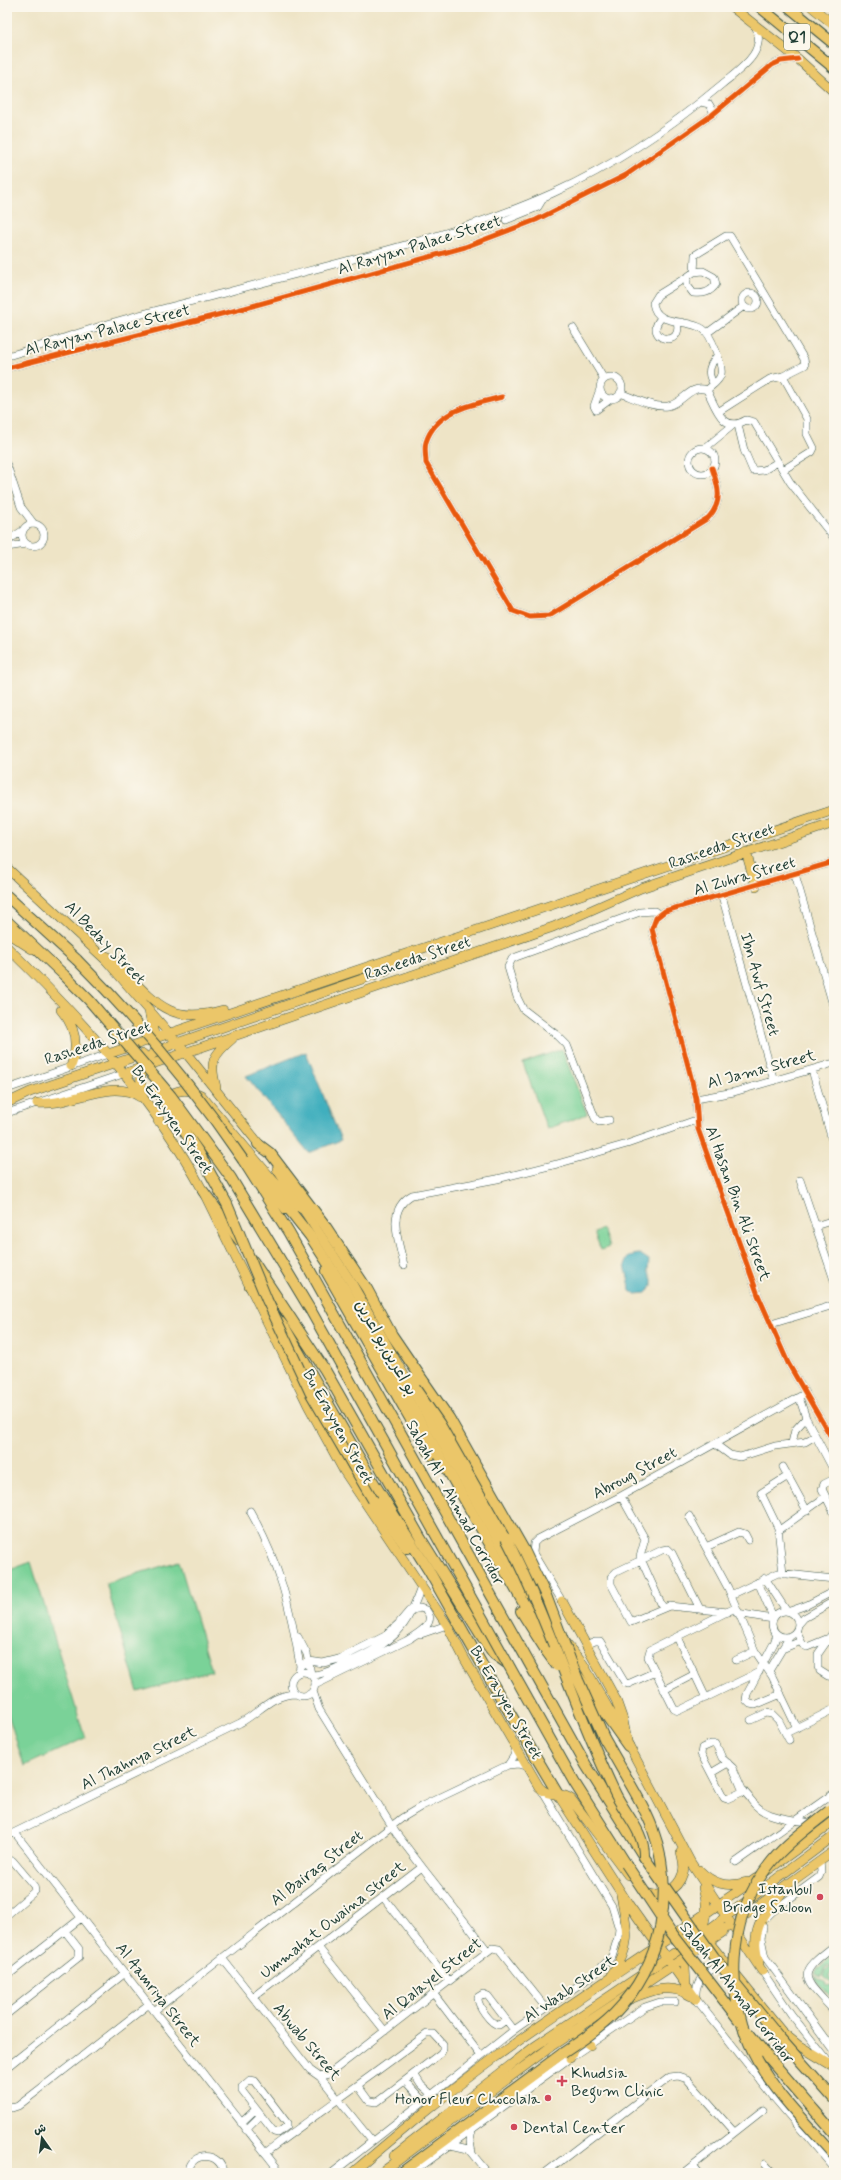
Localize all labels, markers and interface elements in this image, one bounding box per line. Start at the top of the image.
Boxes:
road number: Q1 [784,24,810,50]
street label: Al Rayyan Palace Street [335,210,504,280]
street label: Al Rayyan Palace Street [22,300,193,361]
street label: Rasheeda Street [666,819,777,874]
street label: Al Zuhra Street [691,852,798,901]
street label: Al Beday Street [60,897,150,989]
street label: Ibn Awf Street [735,930,784,1039]
street label: Rasheeda Street [362,931,473,985]
street label: Rasheeda Street [42,1016,153,1070]
street label: Al Jama Street [705,1045,819,1094]
street label: Bu Erayyen Street [126,1061,217,1178]
street label: Al Hasan Bin Ali Street [700,1123,776,1285]
street label: بو اعرين,بو اعرين [350,1296,422,1399]
street label: Bu Erayyen Street [297,1366,378,1488]
street label: Sabah Al - Ahmad Corridor [400,1416,509,1589]
street label: Abroug Street [589,1442,681,1504]
street label: Bu Erayyen Street [465,1642,547,1763]
street label: Al Thahnya Street [78,1721,200,1795]
street label: Al Bairaq Street [266,1825,368,1911]
street label: Ummahat Owaina Street [256,1856,411,1984]
place label: Istanbul Bridge Saloon [723,1879,812,1918]
marker: Istanbul Bridge Saloon [815,1892,825,1902]
street label: Sabah Al Ahmad Corridor [675,1917,799,2069]
street label: Al Qalayel Street [377,1933,487,2025]
street label: Al Aamriya Street [111,1939,205,2052]
street label: Al Waab Street [520,1950,621,2028]
street label: Abwab Street [268,1999,346,2086]
place label: Khudsia Begum Clinic [571,2063,664,2103]
marker: Khudsia Begum Clinic [556,2075,568,2087]
place label: Honor Fleur Chocolala [395,2089,540,2110]
marker: Honor Fleur Chocolala [543,2093,553,2103]
north arrow [22,2118,62,2158]
place label: Dental Center [522,2118,625,2139]
text: ش [32,2121,47,2138]
marker: Dental Center [509,2122,519,2132]

